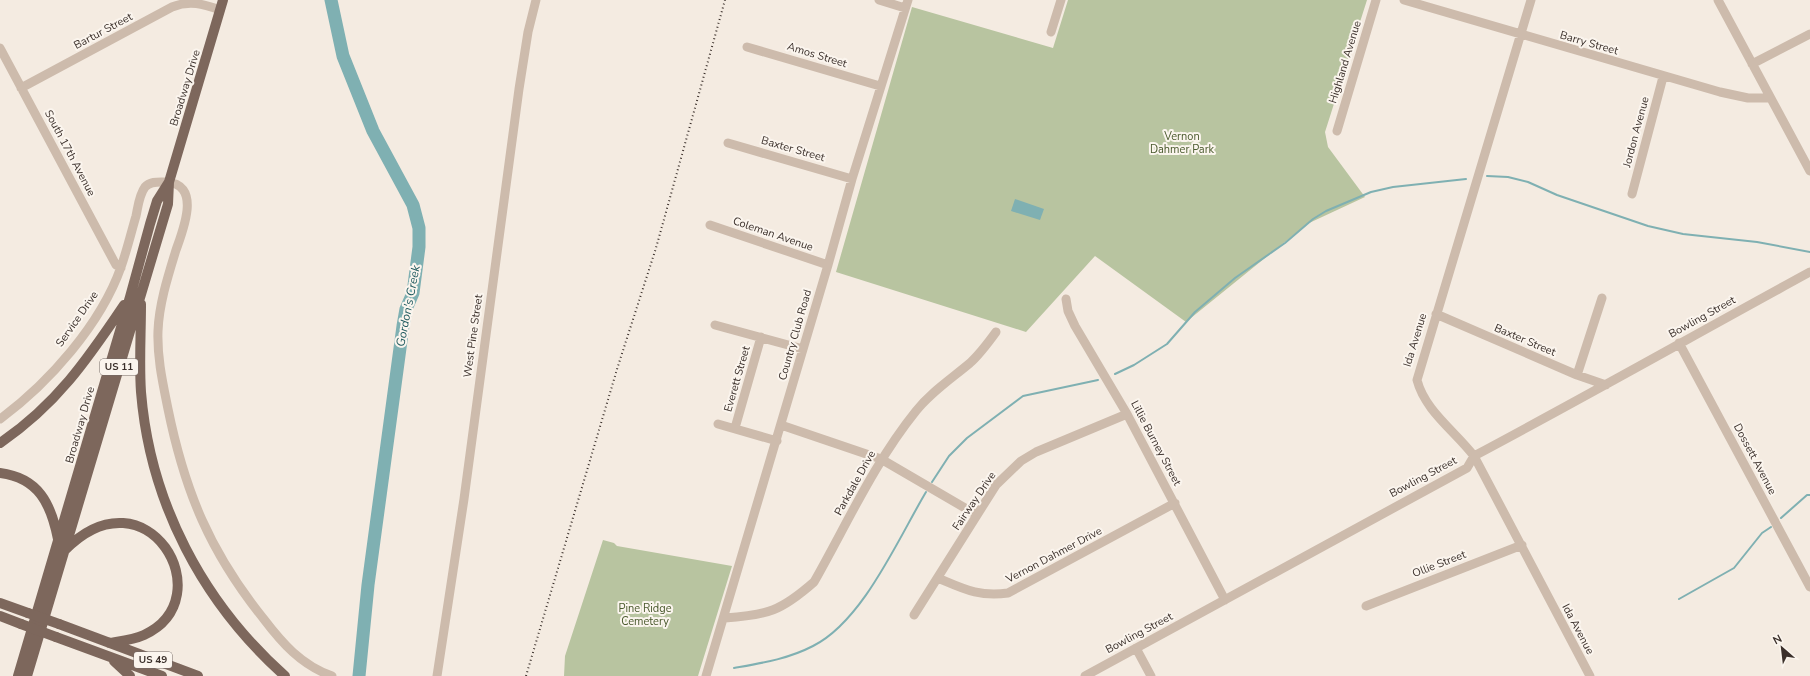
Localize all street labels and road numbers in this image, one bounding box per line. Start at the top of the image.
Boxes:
street label: Bartur Street [71,9,135,53]
street label: Highland Avenue [1325,19,1365,105]
street label: Barry Street [1558,28,1620,59]
street label: Amos Street [785,39,849,71]
street label: Broadway Drive [166,48,204,128]
street label: Jordon Avenue [1619,95,1653,170]
street label: South 17th Avenue [41,107,99,199]
street label: Baxter Street [759,133,827,165]
street label: Coleman Avenue [731,213,815,255]
street label: Service Drive [52,288,102,350]
street label: Country Club Road [775,288,815,382]
street label: Bowling Street [1666,292,1738,342]
street label: West Pine Street [460,293,486,378]
street label: Ida Avenue [1400,311,1430,369]
street label: Baxter Street [1492,320,1558,360]
street label: Everett Street [720,344,754,414]
road number: US 11 [100,359,138,375]
street label: Broadway Drive [62,385,98,465]
street label: Lillie Burney Street [1127,398,1185,488]
street label: Dossett Avenue [1730,421,1780,497]
street label: Parkdale Drive [831,448,879,518]
street label: Bowling Street [1387,453,1459,501]
street label: Fairway Drive [949,469,999,533]
street label: Vernon Dahmer Drive [1003,523,1105,587]
street label: Ollie Street [1410,547,1468,581]
street label: Ida Avenue [1558,601,1598,657]
street label: Bowling Street [1103,609,1175,657]
road number: US 49 [134,652,172,668]

